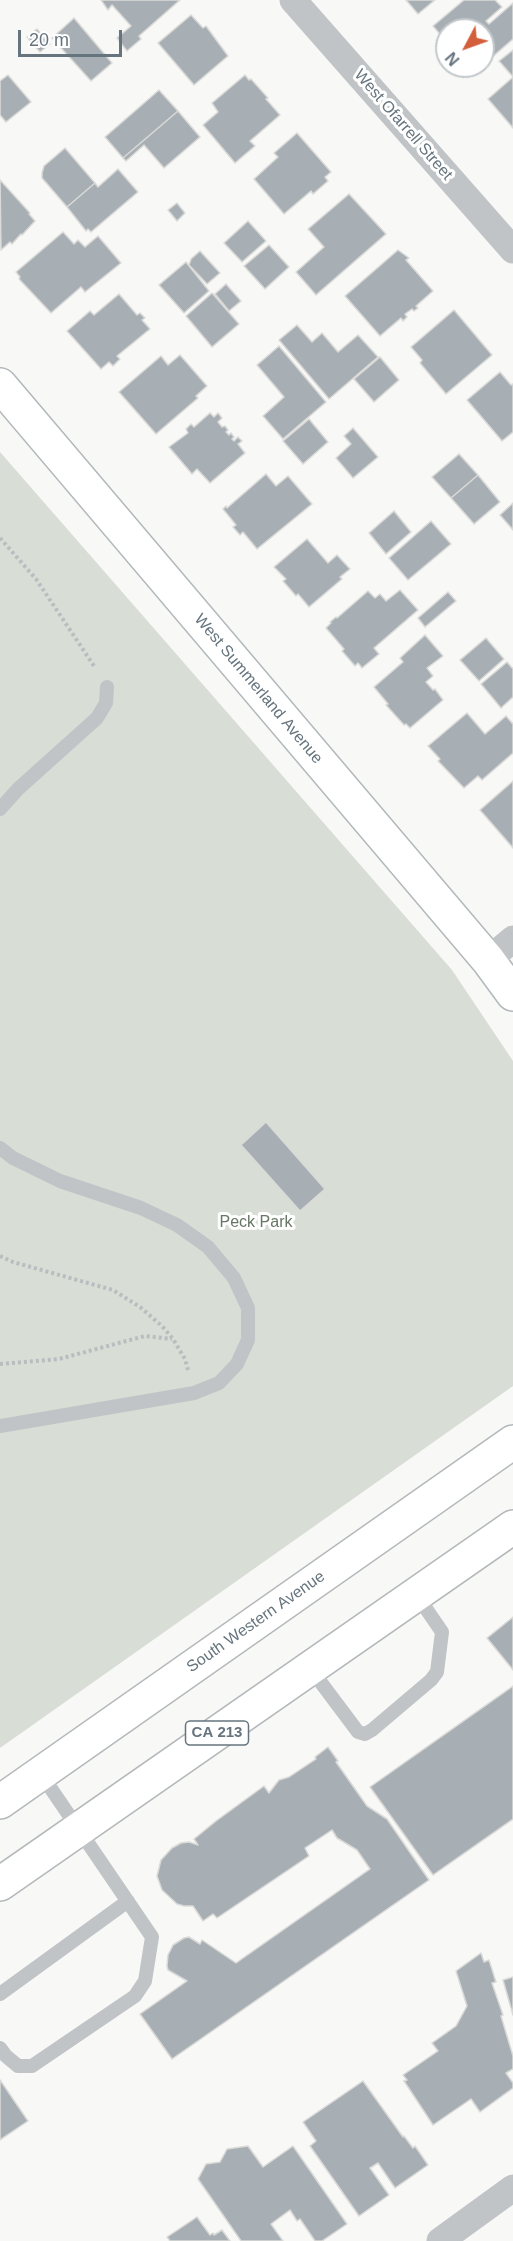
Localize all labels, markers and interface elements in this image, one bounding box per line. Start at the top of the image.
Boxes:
scale bar [21,18,124,56]
north arrow [435,18,495,78]
text: 20 m [29,30,69,50]
text: N [442,49,463,69]
street label: West Ofarrell Street [350,66,456,184]
street label: West Summerland Avenue [190,610,326,768]
park label: Peck Park [220,1213,292,1233]
street label: South Western Avenue [183,1567,329,1677]
road number: CA 213 [186,1721,248,1745]

